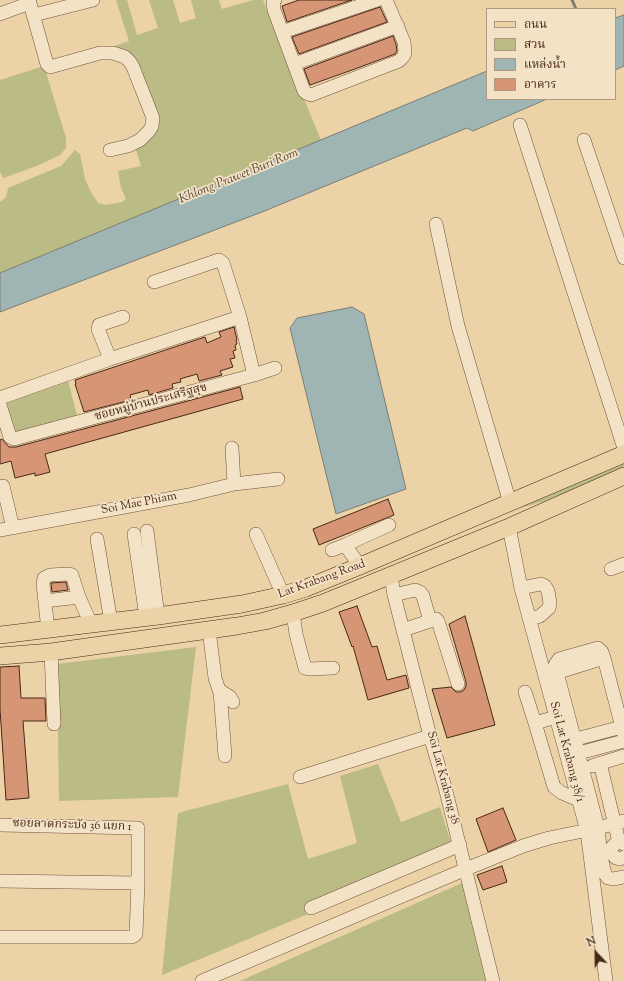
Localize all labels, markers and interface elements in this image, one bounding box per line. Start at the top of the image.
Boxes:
legend [486,8,616,100]
text: ถนน [524,16,547,34]
text: สวน [524,36,545,54]
text: แหล่งน้ำ [524,56,566,74]
text: อาคาร [524,76,556,94]
water label: Khlong Prawet Buri Rom [177,146,301,208]
street label: ซอยหมู่บ้านประเสริฐสุข [93,381,209,425]
street label: Soi Mae Phiam [100,490,178,518]
street label: Lat Krabang Road [276,557,368,603]
street label: Soi Lat Krabang 38/1 [546,700,586,804]
street label: Soi Lat Krabang 38 [423,730,461,826]
street label: ซอยลาดกระบัง 36 แยก 1 [12,817,132,835]
north arrow [576,933,616,973]
text: N [584,933,599,951]

